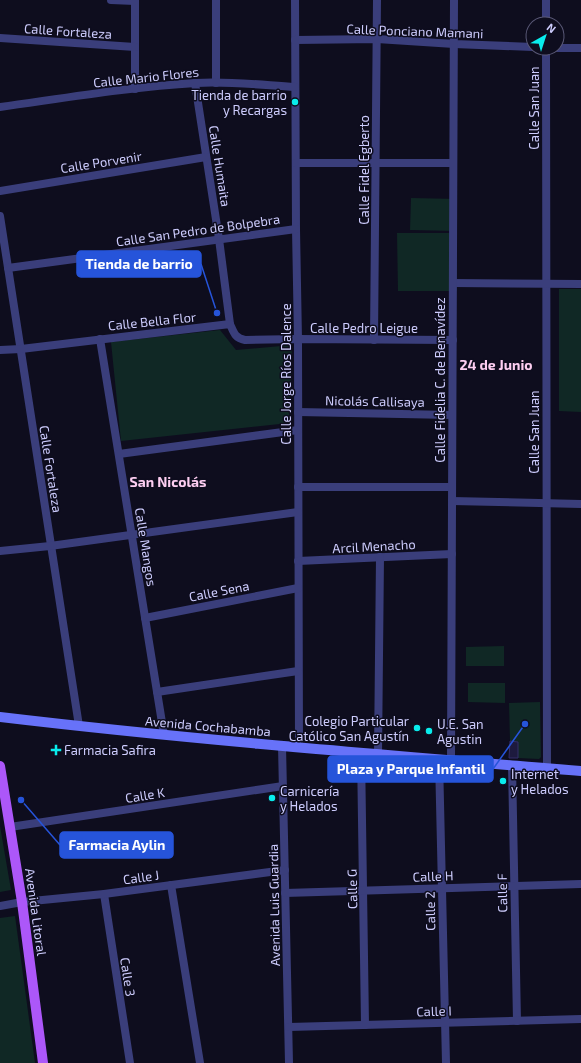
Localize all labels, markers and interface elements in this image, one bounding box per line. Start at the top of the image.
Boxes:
north arrow [525,16,565,56]
street label: Calle Fortaleza [23,20,113,42]
text: N [544,20,559,35]
street label: Calle Ponciano Mamani [346,21,484,41]
street label: Calle Mario Flores [92,63,200,91]
street label: Calle San Juan [526,66,542,150]
place label: Tienda de barrio y Recargas [191,87,287,118]
marker: Tienda de barrio y Recargas [290,97,300,107]
street label: Calle Fidel Egberto [356,115,372,225]
street label: Calle Humaita [206,124,234,208]
street label: Calle Porvenir [59,148,143,176]
street label: Calle San Pedro de Bolpebra [115,211,281,249]
callout: Tienda de barrio [77,251,201,277]
text: Tienda de barrio [85,255,193,272]
street label: Calle Fidelia C. de Benavídez [432,297,448,463]
street label: Calle Jorge Ríos Dalence [278,303,294,445]
street label: Calle Bella Flor [107,308,197,334]
street label: Calle Pedro Leigue [310,320,418,336]
district label: 24 de Junio [459,356,533,373]
street label: Calle San Juan [526,390,542,474]
street label: Nicolás Callisaya [325,392,425,410]
street label: Calle Fortaleza [36,424,66,514]
district label: San Nicolás [130,473,206,490]
street label: Calle Mangos [132,507,160,587]
street label: Arcil Menacho [332,536,416,556]
street label: Calle Sena [187,577,251,605]
street label: Avenida Cochabamba [144,713,272,739]
place label: Colegio Particular Católico San Agustín [289,713,409,744]
place label: U.E. San Agustin [437,716,484,747]
marker: Colegio Particular Católico San Agustín [412,723,422,733]
marker: U.E. San Agustin [424,726,434,736]
place label: Farmacia Safira [64,742,156,758]
marker: Farmacia Safira [51,745,61,755]
callout: Plaza y Parque Infantil [328,756,493,782]
text: Plaza y Parque Infantil [337,760,486,777]
place label: Internet y Helados [511,766,569,797]
marker: Internet y Helados [498,776,508,786]
place label: Carnicería y Helados [280,783,339,814]
street label: Calle K [124,784,166,806]
marker: Carnicería y Helados [267,793,277,803]
callout: Farmacia Aylin [60,832,173,858]
text: Farmacia Aylin [68,836,166,853]
street label: Avenida Luis Guardia [265,844,283,966]
street label: Avenida Litoral [22,867,50,957]
street label: Calle J [122,867,160,887]
street label: Calle H [412,867,454,885]
street label: Calle G [344,869,360,909]
street label: Calle F [494,873,510,913]
street label: Calle 2 [422,891,438,931]
street label: Calle 3 [117,956,139,998]
street label: Calle I [416,1002,452,1020]

